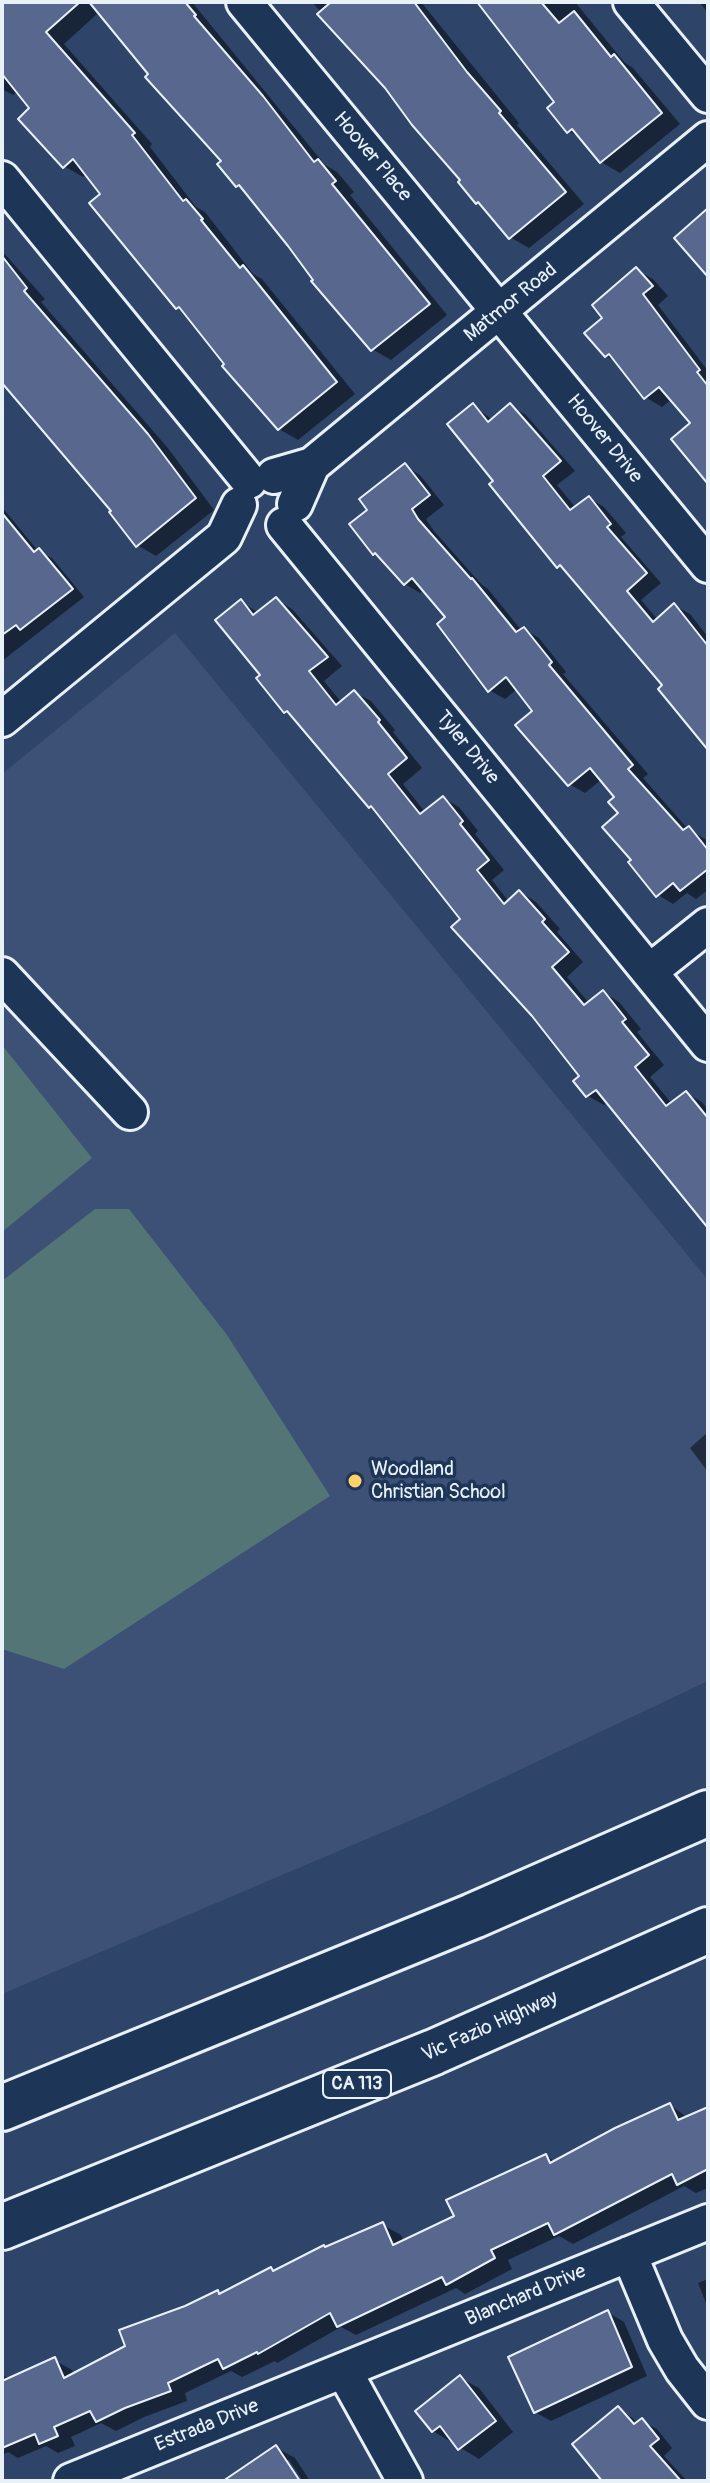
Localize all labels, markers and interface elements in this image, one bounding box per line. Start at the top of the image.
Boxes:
street label: Hoover Place [328,107,416,207]
street label: Matmor Road [460,258,562,348]
street label: Hoover Drive [561,390,647,488]
street label: Tyler Drive [430,706,504,790]
place label: Woodland Christian School [371,1458,506,1505]
marker: Woodland Christian School [346,1472,364,1490]
street label: Vic Fazio Highway [418,1986,562,2068]
road number: CA 113 [323,2070,391,2098]
street label: Blanchard Drive [462,2260,590,2332]
street label: Estrada Drive [152,2394,262,2458]

